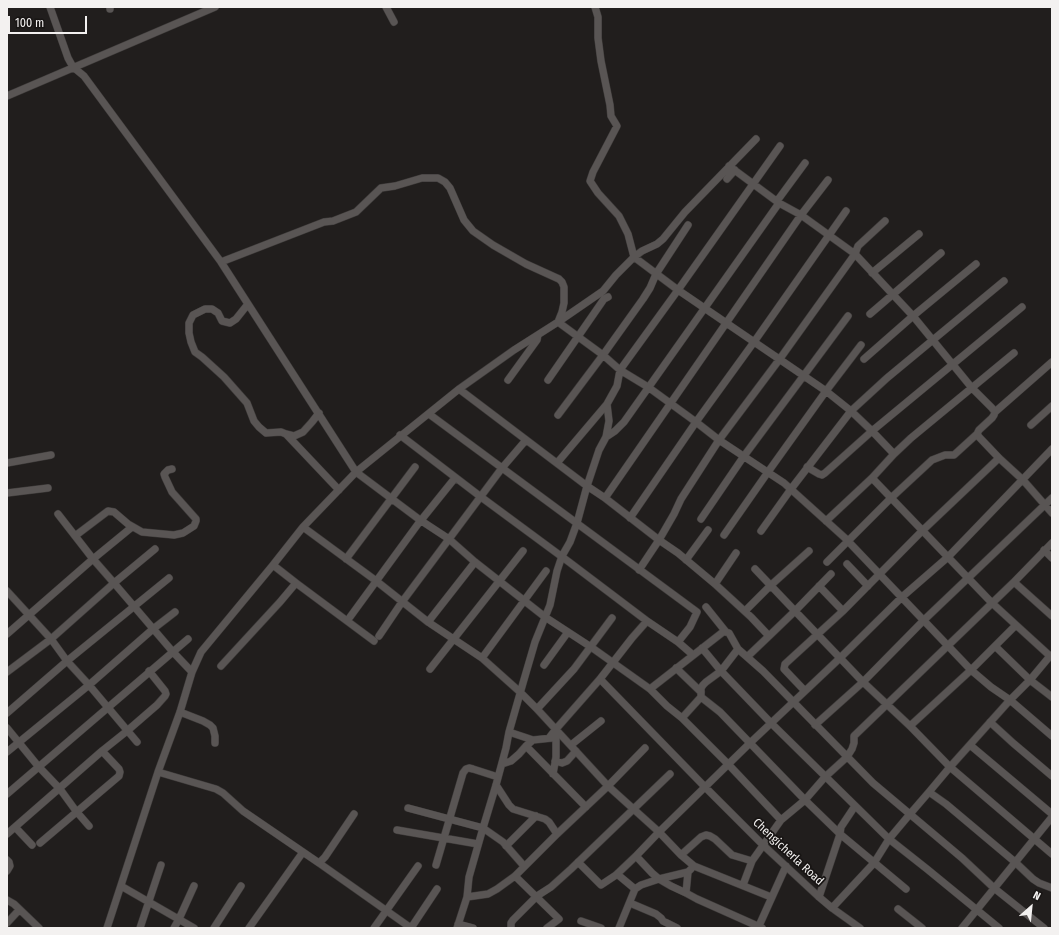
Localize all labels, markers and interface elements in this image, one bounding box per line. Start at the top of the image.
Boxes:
scale bar [10,8,89,34]
text: 100 m [15,16,44,30]
street label: Chengicherla Road [750,816,826,888]
north arrow [1011,887,1051,927]
text: N [1031,889,1043,903]

